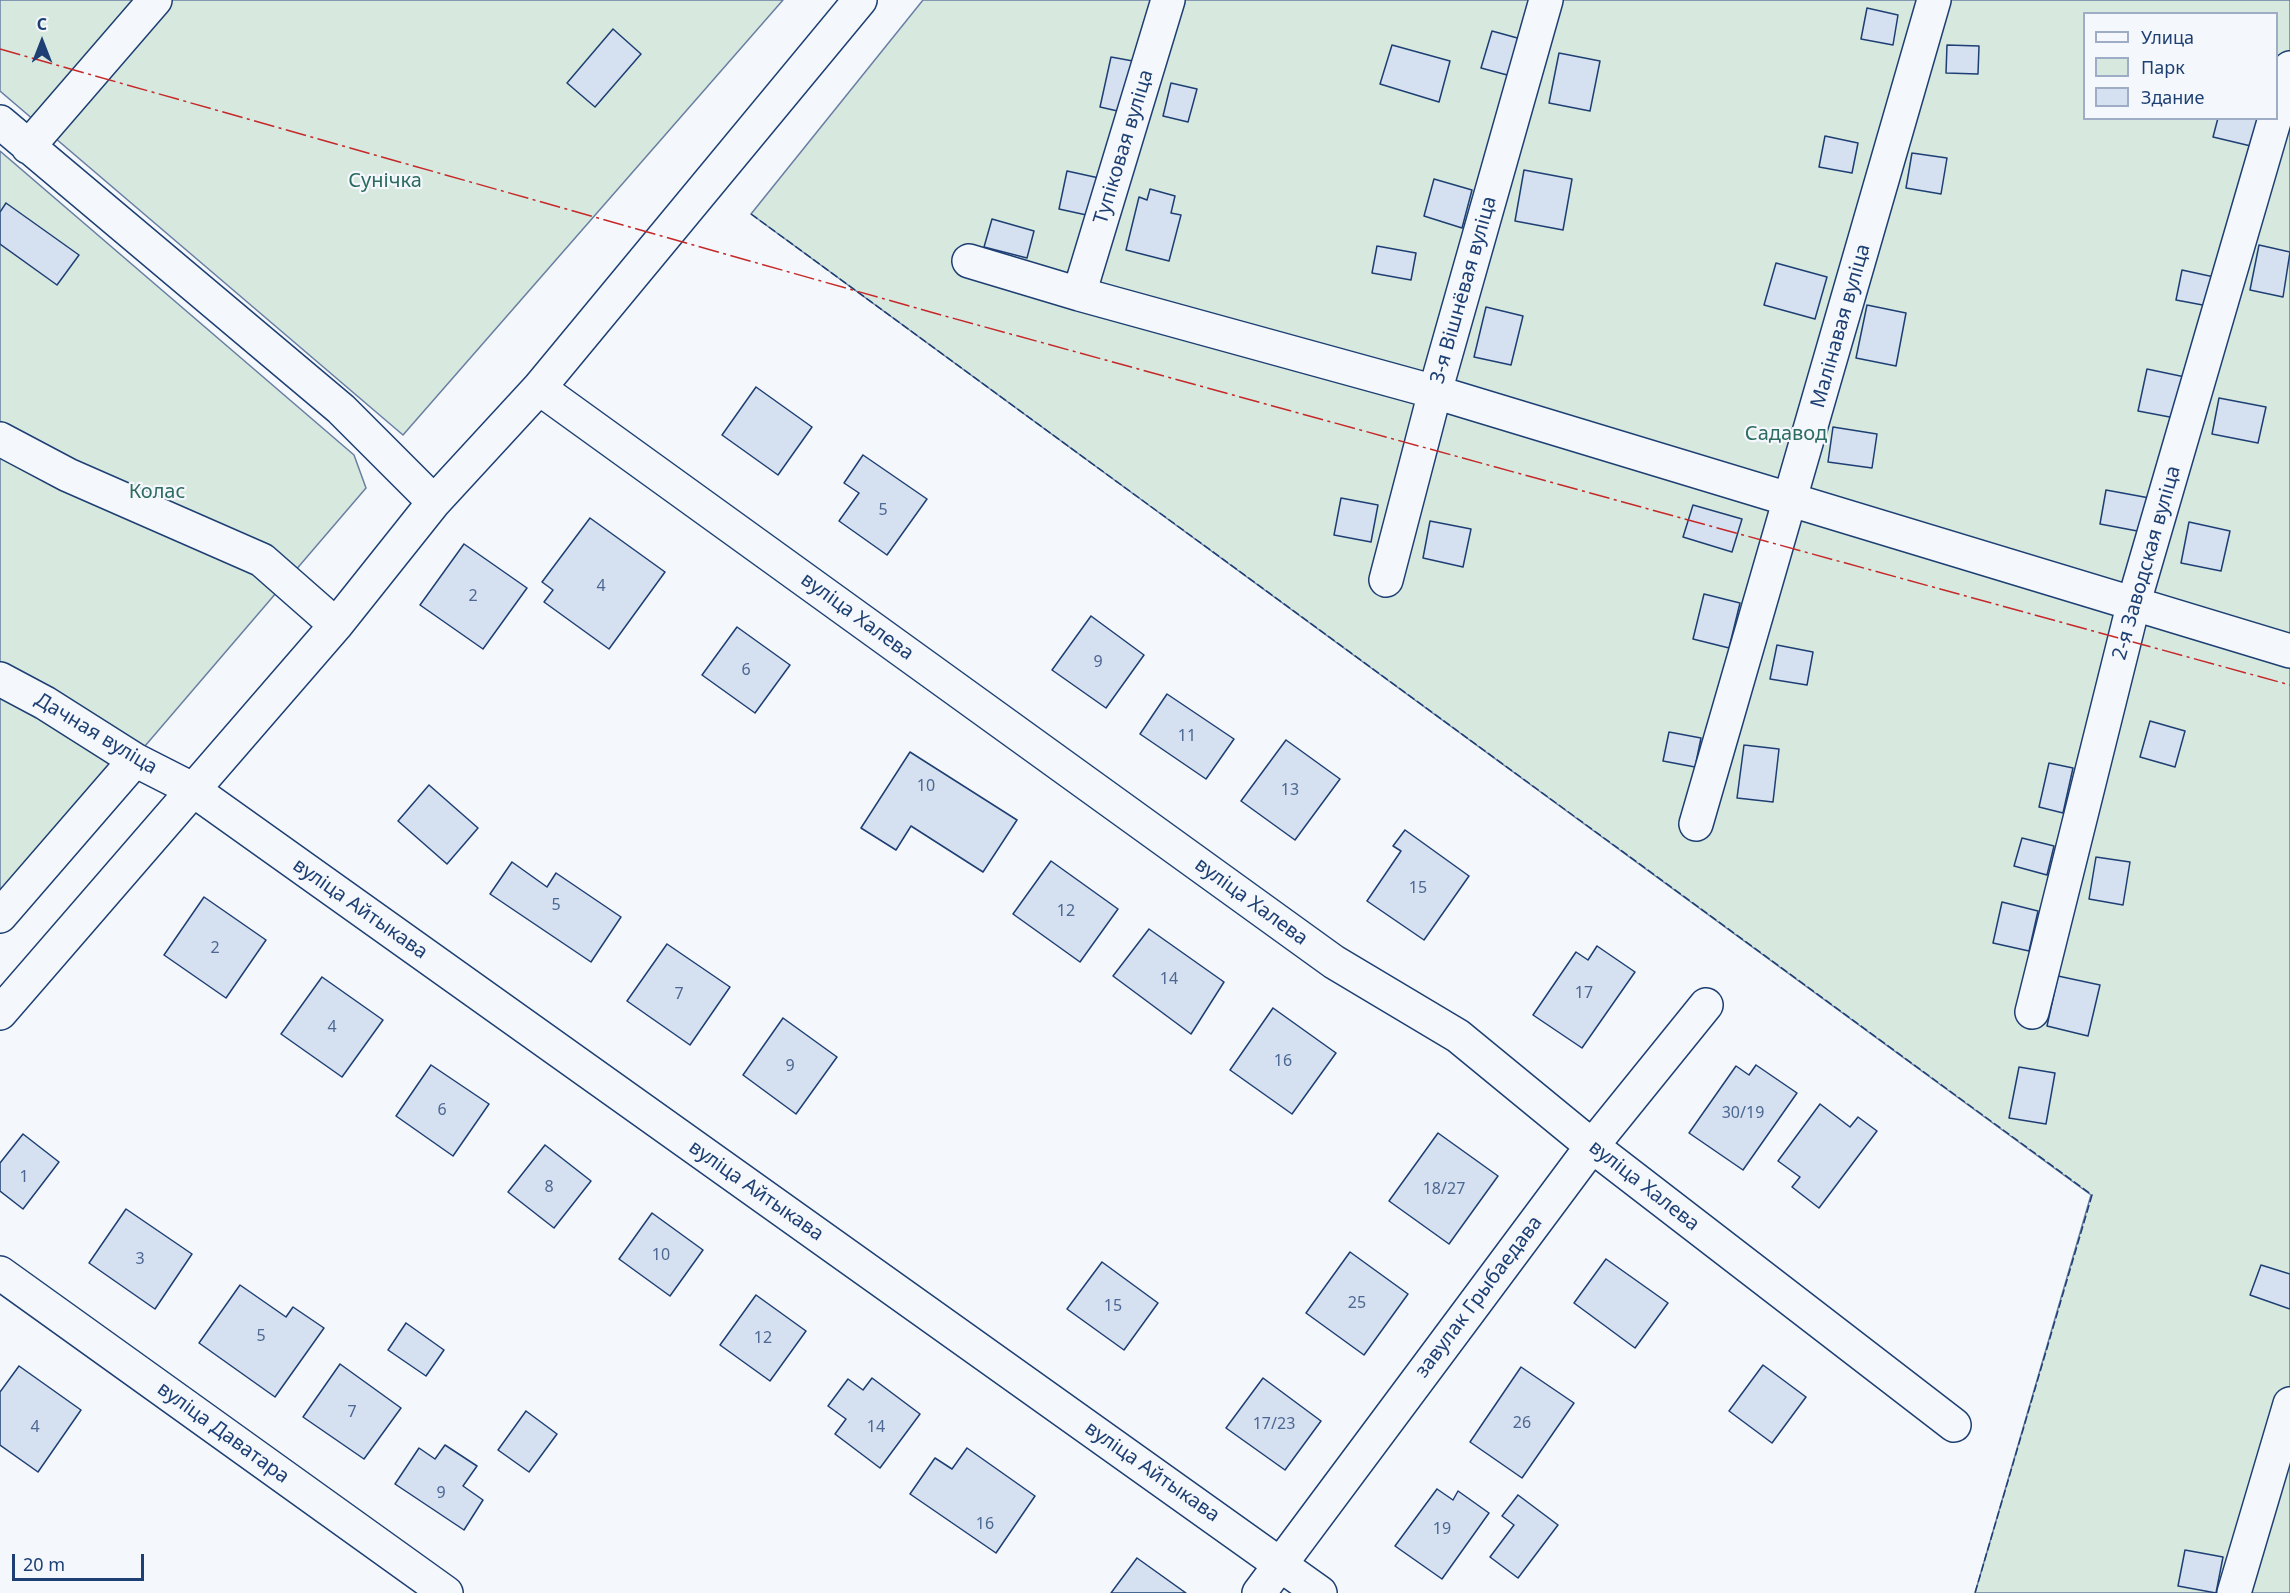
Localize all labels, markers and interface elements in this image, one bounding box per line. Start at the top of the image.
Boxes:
north arrow [12,12,72,72]
legend [2083,12,2278,120]
text: С [37,13,47,35]
text: Улица [2141,25,2194,49]
text: Парк [2141,55,2185,79]
street label: Тупіковая вуліца [1089,67,1159,227]
text: Здание [2141,85,2204,109]
park label: Сунічка [348,169,422,193]
street label: 3-я Вішнёвая вуліца [1426,194,1502,386]
street label: Малінавая вуліца [1806,241,1876,411]
park label: Садавод [1745,422,1827,446]
street label: 2-я Заводская вуліца [2108,463,2186,663]
park label: Колас [129,480,185,504]
house number: 5 [878,500,888,520]
street label: вуліца Халева [796,568,918,666]
house number: 4 [596,576,606,596]
house number: 2 [468,586,478,606]
house number: 9 [1093,652,1103,672]
house number: 6 [741,660,751,680]
street label: Дачная вуліца [31,688,161,780]
house number: 11 [1178,726,1196,746]
house number: 10 [917,776,935,796]
house number: 13 [1281,780,1299,800]
street label: вуліца Халева [1190,853,1312,951]
street label: вуліца Айтыкава [288,854,432,964]
house number: 15 [1409,878,1427,898]
house number: 5 [551,895,561,915]
house number: 12 [1057,901,1075,921]
house number: 2 [210,938,220,958]
house number: 14 [1160,969,1178,989]
house number: 17 [1575,983,1593,1003]
house number: 7 [674,984,684,1004]
house number: 4 [327,1017,337,1037]
house number: 16 [1274,1051,1292,1071]
house number: 9 [785,1056,795,1076]
house number: 6 [437,1100,447,1120]
house number: 30/19 [1722,1103,1764,1123]
street label: вуліца Халева [1584,1135,1704,1237]
street label: вуліца Айтыкава [684,1136,828,1246]
house number: 1 [19,1167,29,1187]
house number: 8 [544,1177,554,1197]
house number: 18/27 [1423,1179,1465,1199]
street label: завулак Грыбаедава [1410,1211,1548,1383]
house number: 10 [652,1245,670,1265]
house number: 3 [135,1249,145,1269]
house number: 25 [1348,1293,1366,1313]
house number: 15 [1104,1296,1122,1316]
house number: 5 [256,1326,266,1346]
house number: 12 [754,1328,772,1348]
street label: вуліца Даватара [152,1377,294,1489]
house number: 7 [347,1402,357,1422]
house number: 26 [1513,1413,1531,1433]
house number: 17/23 [1253,1414,1295,1434]
house number: 4 [30,1417,40,1437]
house number: 14 [867,1417,885,1437]
street label: вуліца Айтыкава [1080,1417,1224,1527]
house number: 9 [436,1483,446,1503]
house number: 16 [976,1514,994,1534]
house number: 19 [1433,1519,1451,1539]
scale bar [15,1542,147,1580]
text: 20 m [23,1552,65,1576]

